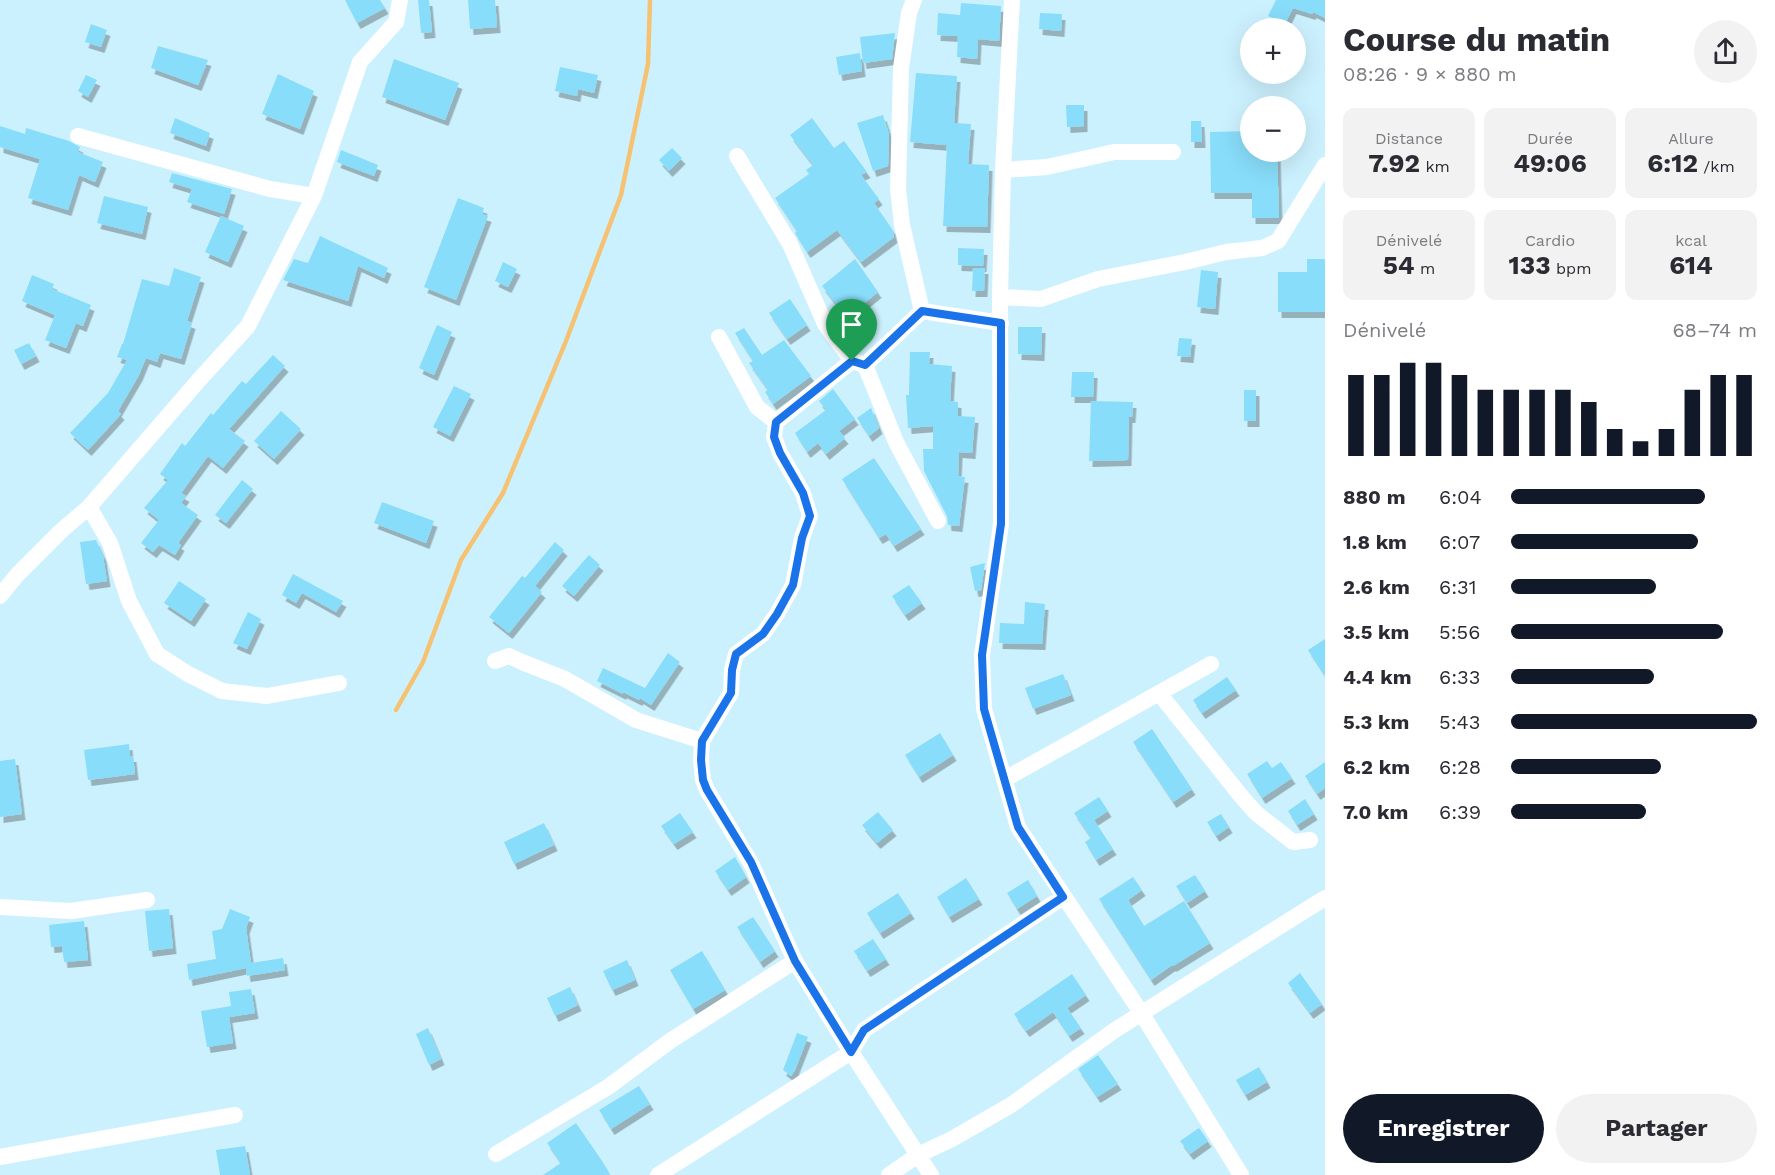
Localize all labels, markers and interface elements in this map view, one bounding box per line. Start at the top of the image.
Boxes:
map controls [1240,18,1306,162]
button: + [1240,18,1306,84]
text: Course du matin [1343,20,1610,59]
button: share [1694,20,1757,83]
text: 08:26 · 9 × 880 m [1343,62,1517,86]
button: − [1240,96,1306,162]
text: Distance [1375,129,1443,148]
text: Durée [1527,129,1573,148]
text: Allure [1668,129,1714,148]
text: 7.92 [1368,148,1420,178]
text: 49:06 [1513,148,1587,178]
text: 6:12 [1647,148,1698,178]
text: km [1420,157,1450,176]
text: /km [1698,157,1735,176]
text: Dénivelé [1376,231,1442,250]
text: Cardio [1525,231,1575,250]
text: kcal [1675,231,1707,250]
text: 54 [1383,250,1415,280]
text: 133 [1509,250,1551,280]
text: 614 [1669,250,1713,280]
text: m [1415,259,1435,278]
text: bpm [1551,259,1591,278]
pin [826,299,877,361]
icon: arrive [835,308,868,341]
text: Dénivelé [1343,318,1426,342]
text: 68–74 m [1672,318,1757,342]
text: 880 m [1343,485,1406,509]
text: 6:04 [1439,485,1482,509]
text: 1.8 km [1343,530,1407,554]
text: 6:07 [1439,530,1480,554]
text: 2.6 km [1343,575,1410,599]
text: 6:31 [1439,575,1477,599]
text: 3.5 km [1343,620,1409,644]
text: 5:56 [1439,620,1480,644]
text: 4.4 km [1343,665,1411,689]
text: 6:33 [1439,665,1480,689]
text: 5.3 km [1343,710,1409,734]
text: 5:43 [1439,710,1480,734]
text: 6.2 km [1343,755,1410,779]
text: 6:28 [1439,755,1481,779]
text: 7.0 km [1343,800,1408,824]
text: 6:39 [1439,800,1481,824]
button: Enregistrer [1343,1094,1544,1163]
button: Partager [1556,1094,1757,1163]

